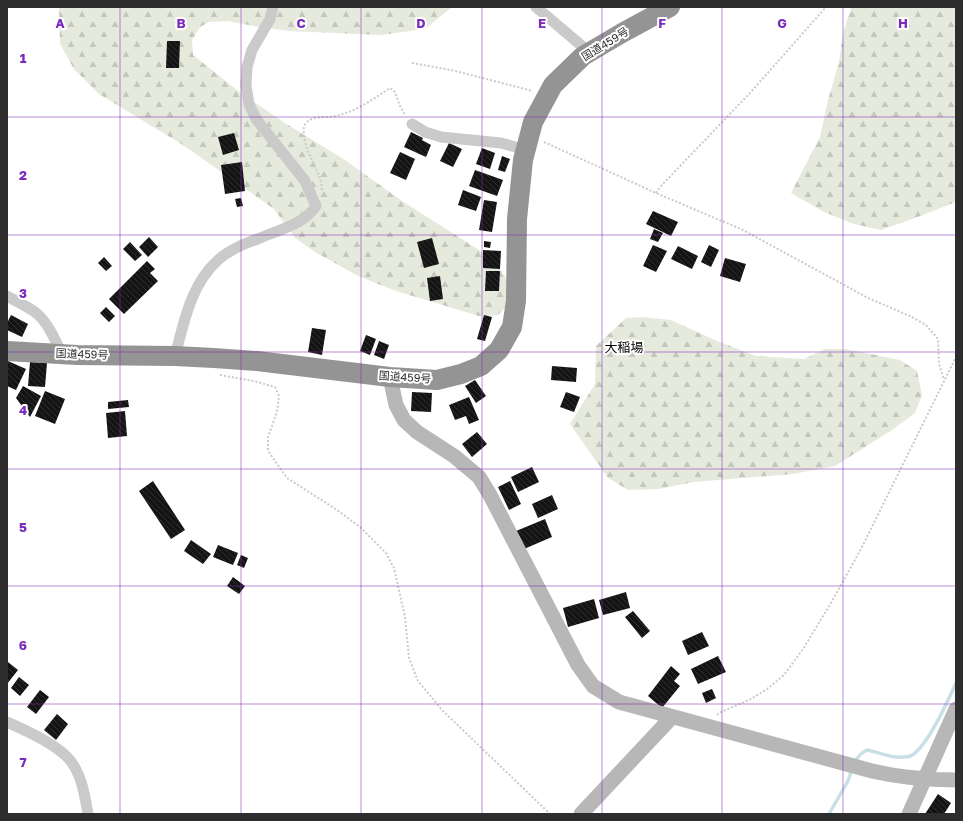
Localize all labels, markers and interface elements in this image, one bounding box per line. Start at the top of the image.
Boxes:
text: A [55,15,65,31]
text: B [176,15,186,31]
text: C [296,15,306,31]
text: D [416,15,426,31]
text: E [538,15,546,31]
text: F [658,15,666,31]
text: G [777,15,787,31]
text: H [898,15,908,31]
street label: 国道459号 [579,24,631,63]
text: 1 [20,50,27,66]
text: 2 [19,167,27,183]
text: 3 [19,285,27,301]
district label: 大稲場 [604,339,644,355]
street label: 国道459号 [55,346,109,361]
street label: 国道459号 [378,368,432,385]
text: 4 [19,402,27,418]
text: 5 [19,519,27,535]
text: 6 [19,637,27,653]
text: 7 [19,754,27,770]

